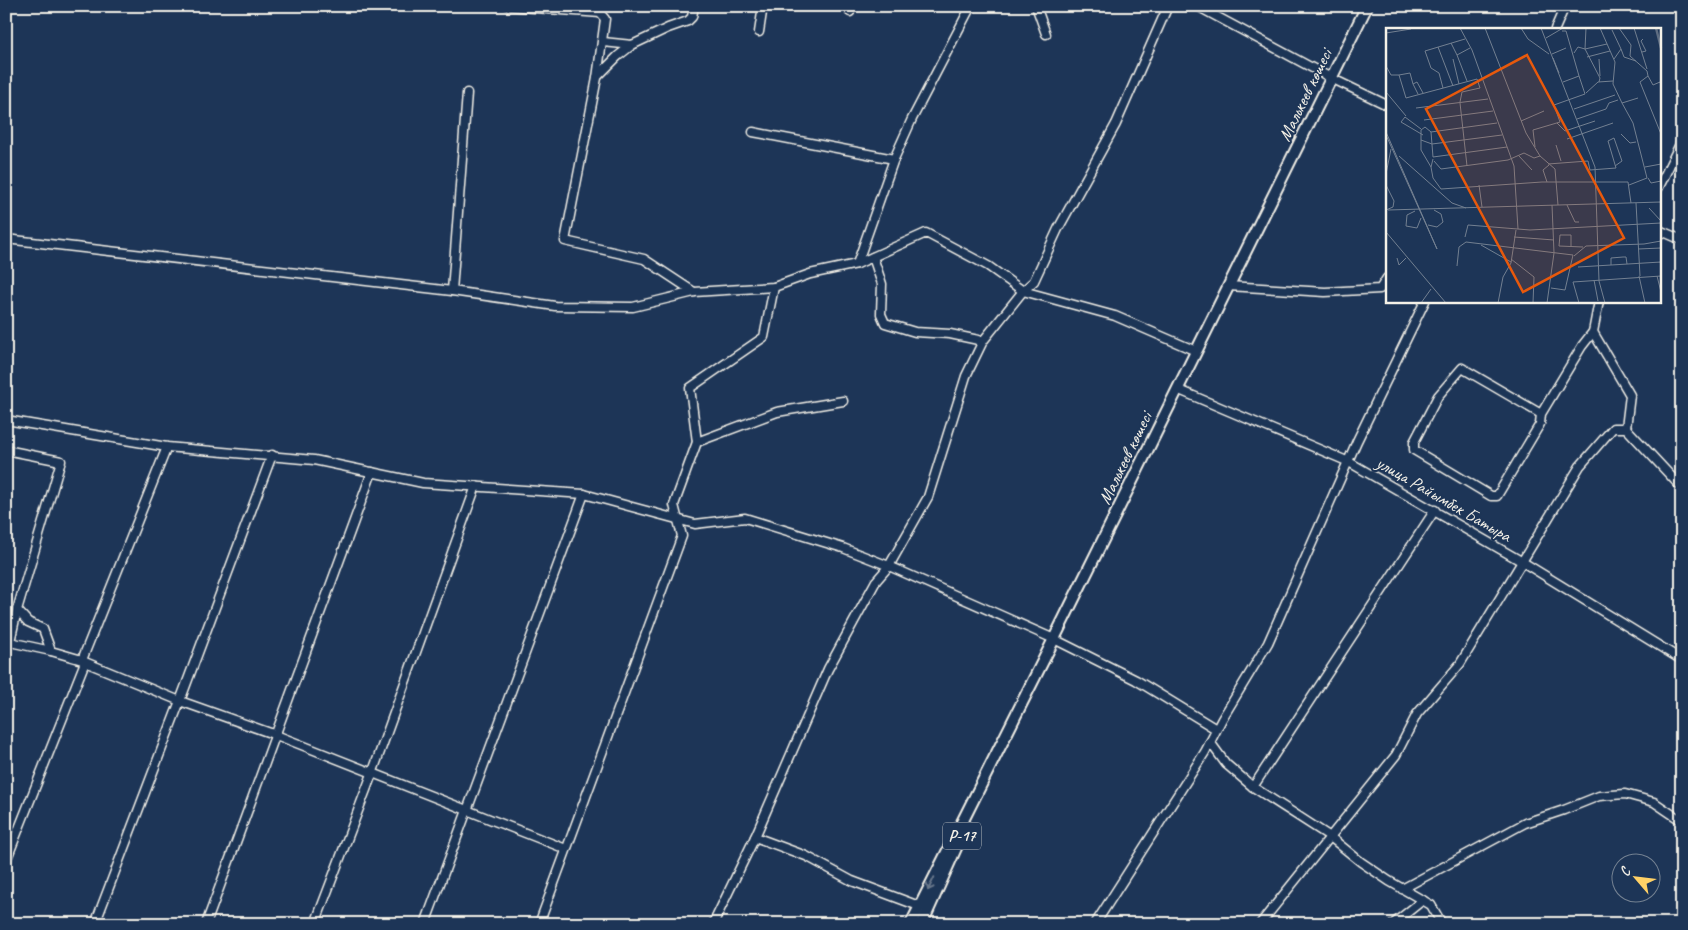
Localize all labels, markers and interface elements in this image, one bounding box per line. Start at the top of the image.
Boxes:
inset map [1386,28,1660,302]
street label: Малькеев көшесі [1273,43,1338,145]
street label: Малькеев көшесі [1093,406,1158,508]
street label: улица Райымбек Батыра [1372,451,1516,547]
road number: P-17 [943,822,981,849]
north arrow [1610,852,1660,902]
text: С [1616,863,1635,879]
one-way arrow [925,876,935,891]

